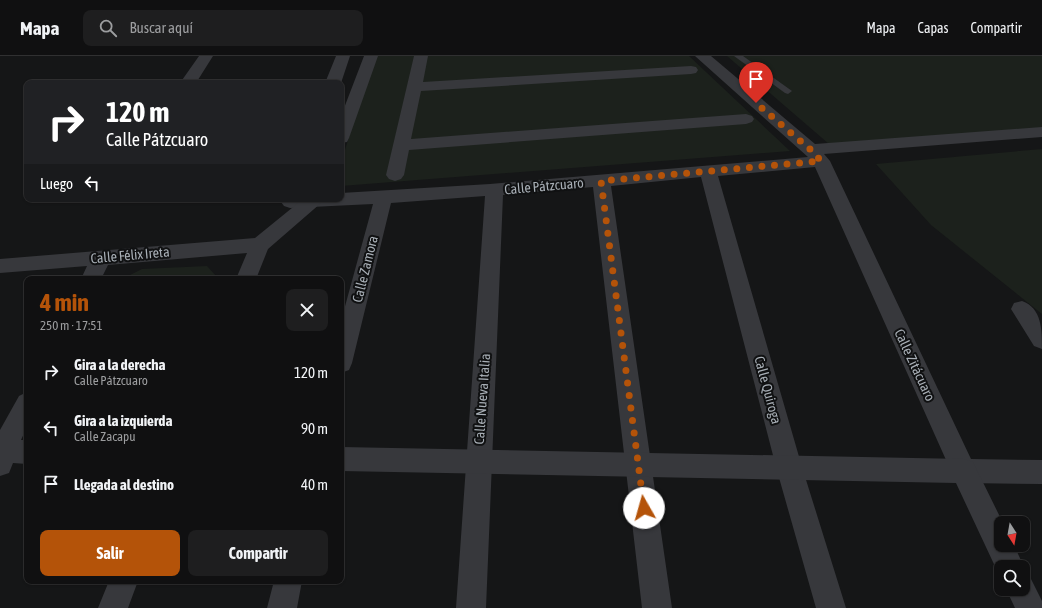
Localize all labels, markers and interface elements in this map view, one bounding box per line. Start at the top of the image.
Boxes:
search box [83,10,363,46]
text: Mapa [20,17,59,39]
icon: search [97,17,119,39]
text: Buscar aquí [129,19,193,36]
text: Mapa [867,20,896,36]
text: Capas [918,20,949,36]
text: Compartir [971,20,1022,36]
pin [739,62,773,103]
icon: arrive [745,68,767,90]
icon: right [40,96,92,148]
text: 120 m [106,96,169,128]
text: Calle Pátzcuaro [106,129,208,150]
icon: left [81,172,103,194]
text: Luego [40,175,73,192]
street label: Calle Pátzcuaro [504,175,584,197]
street label: Calle Zamora [349,234,381,304]
street label: Calle Félix Ireta [90,244,170,266]
text: 4 min [40,289,89,316]
button: close [286,289,328,331]
text: 250 m · 17:51 [40,318,103,333]
street label: Calle Zitácuaro [891,326,939,404]
street label: Calle Nueva Italia [471,353,493,445]
street label: Calle Quiroga [751,354,785,426]
text: Gira a la derecha [74,356,165,373]
icon: right [40,361,62,383]
text: 120 m [294,364,328,381]
text: Calle Pátzcuaro [74,373,148,388]
text: Gira a la izquierda [74,412,172,429]
icon: left [40,417,62,439]
text: 90 m [301,420,328,437]
text: Calle Zacapu [74,429,136,444]
icon: arrive [40,473,62,495]
text: Llegada al destino [74,476,174,493]
text: 40 m [301,476,328,493]
position arrow [623,487,665,529]
north arrow [994,516,1030,552]
map controls [994,516,1030,596]
button: Salir [40,530,180,576]
button: Compartir [188,530,328,576]
button: search [994,560,1030,596]

